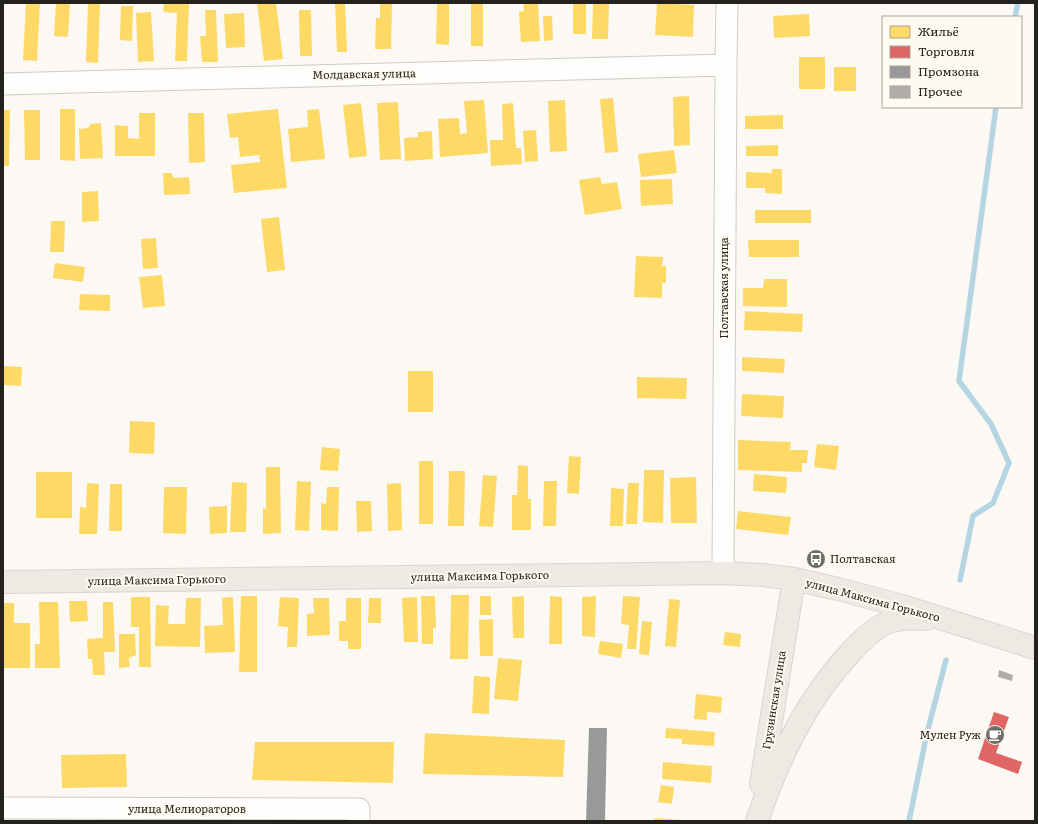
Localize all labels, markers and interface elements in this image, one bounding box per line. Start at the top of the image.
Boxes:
legend [882,16,1022,108]
text: Жильё [918,22,959,40]
text: Торговля [918,42,975,60]
text: Промзона [918,62,980,80]
street label: Молдавская улица [312,64,416,82]
text: Прочее [918,82,962,100]
street label: Полтавская улица [715,237,731,339]
bus stop icon: Полтавская [805,548,827,570]
place label: Полтавская [830,550,896,566]
street label: улица Максима Горького [411,566,549,584]
street label: улица Максима Горького [88,570,226,588]
street label: улица Максима Горького [804,573,942,625]
street label: Грузинская улица [757,649,789,751]
cafe icon: Мулен Руж [984,724,1006,746]
place label: Мулен Руж [919,726,982,742]
street label: улица Мелиораторов [128,800,246,816]

